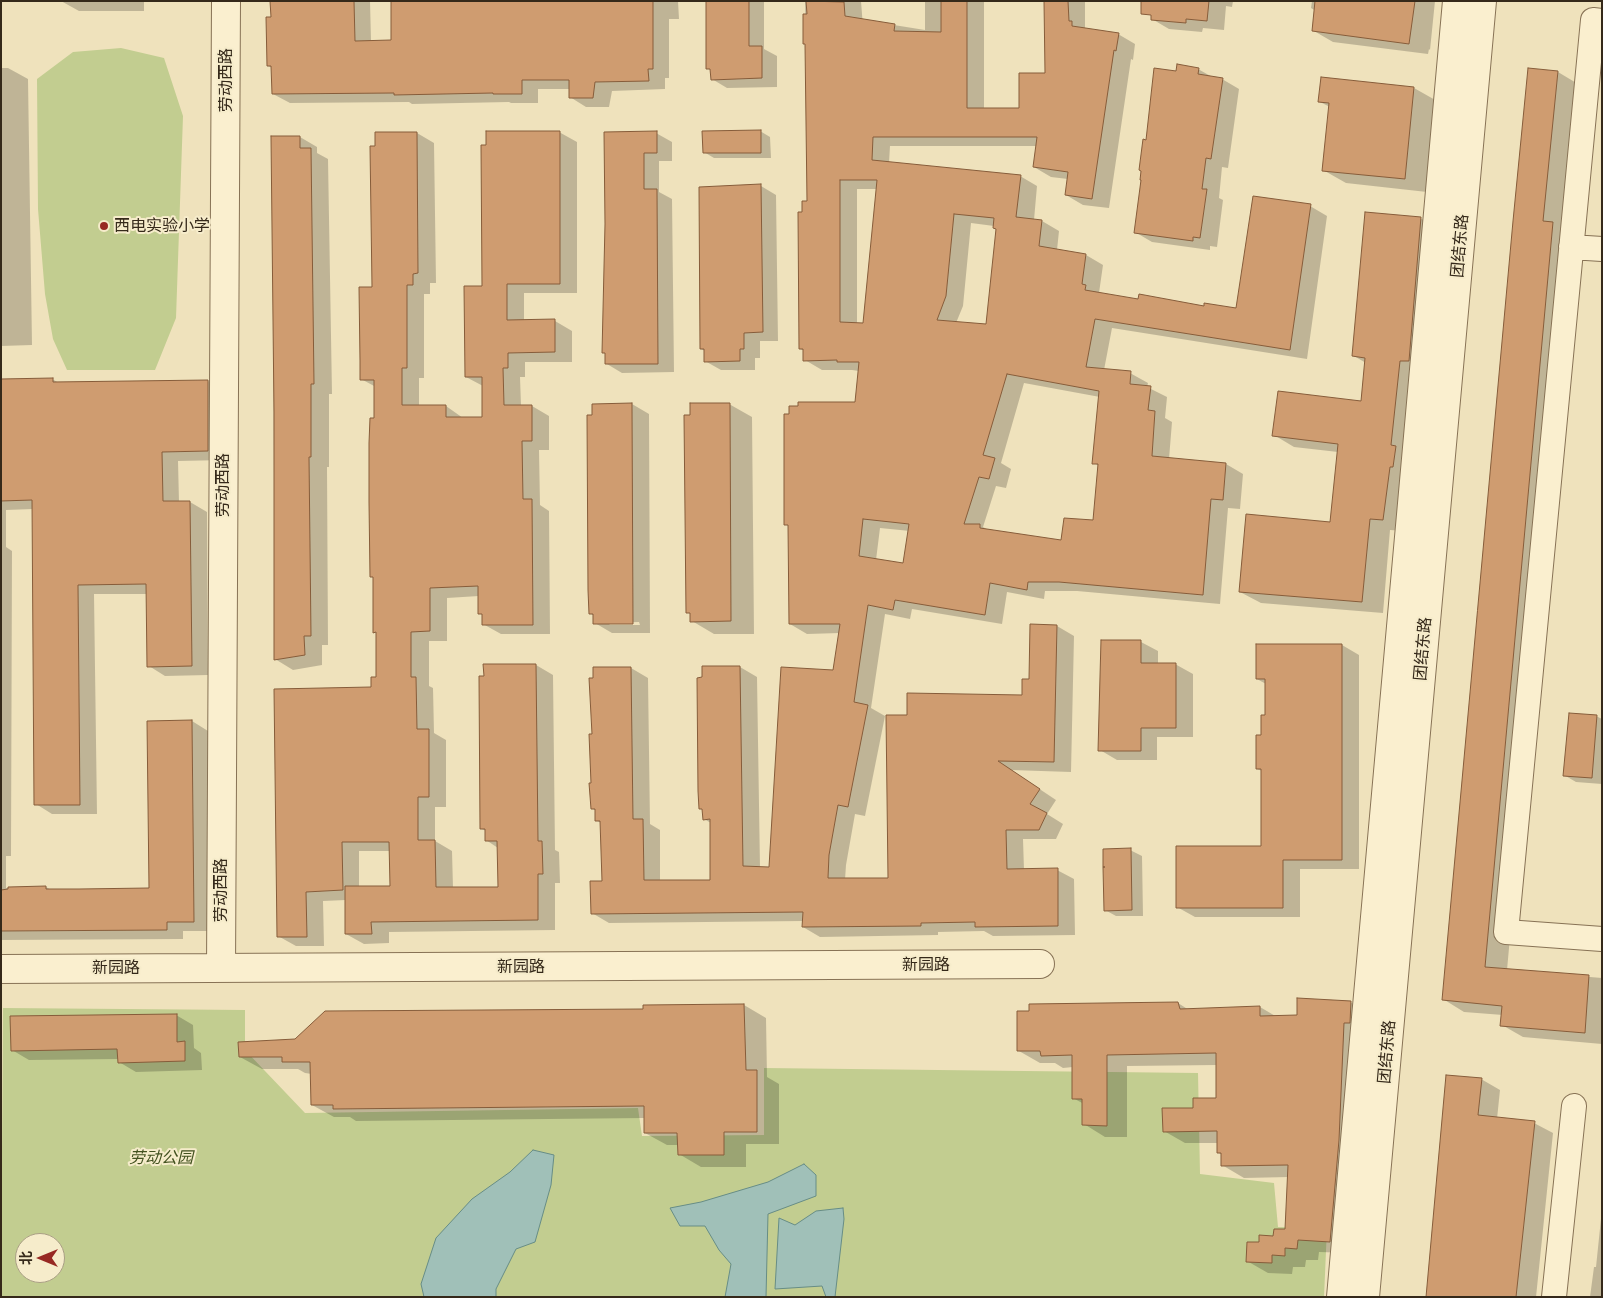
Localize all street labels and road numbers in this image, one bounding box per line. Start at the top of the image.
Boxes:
street label: 劳动西路 [216,48,236,112]
street label: 团结东路 [1448,213,1472,279]
street label: 劳动西路 [213,453,233,517]
street label: 团结东路 [1411,616,1435,682]
street label: 劳动西路 [211,858,231,922]
street label: 新园路 [902,955,950,975]
street label: 新园路 [497,957,545,977]
street label: 新园路 [92,958,140,978]
street label: 团结东路 [1375,1019,1399,1085]

